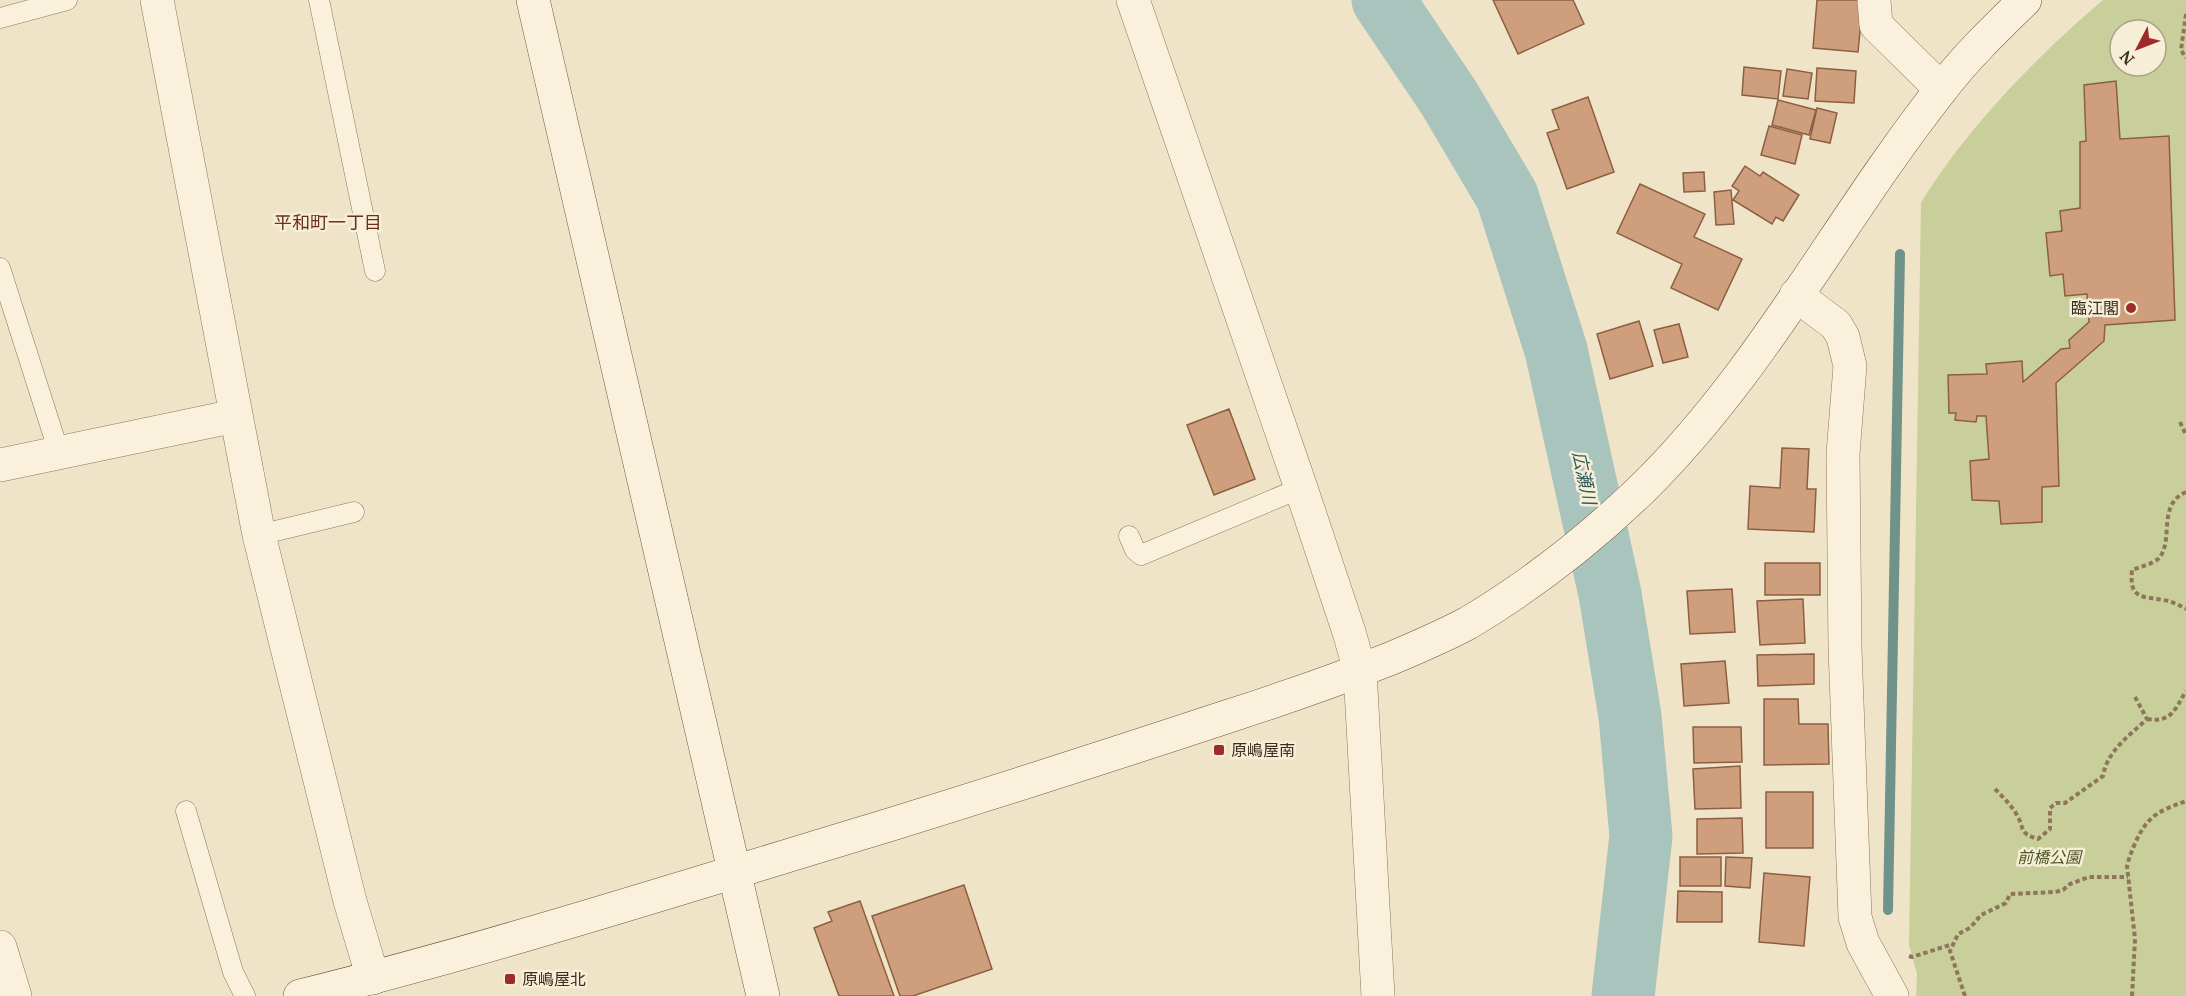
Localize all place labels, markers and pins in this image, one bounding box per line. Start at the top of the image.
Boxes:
place label: 臨江閣 [2071,297,2119,319]
marker: 臨江閣 [2124,301,2138,315]
place label: 原嶋屋南 [1231,739,1295,761]
marker: 原嶋屋南 [1212,743,1226,757]
place label: 原嶋屋北 [522,968,586,990]
marker: 原嶋屋北 [503,972,517,986]

